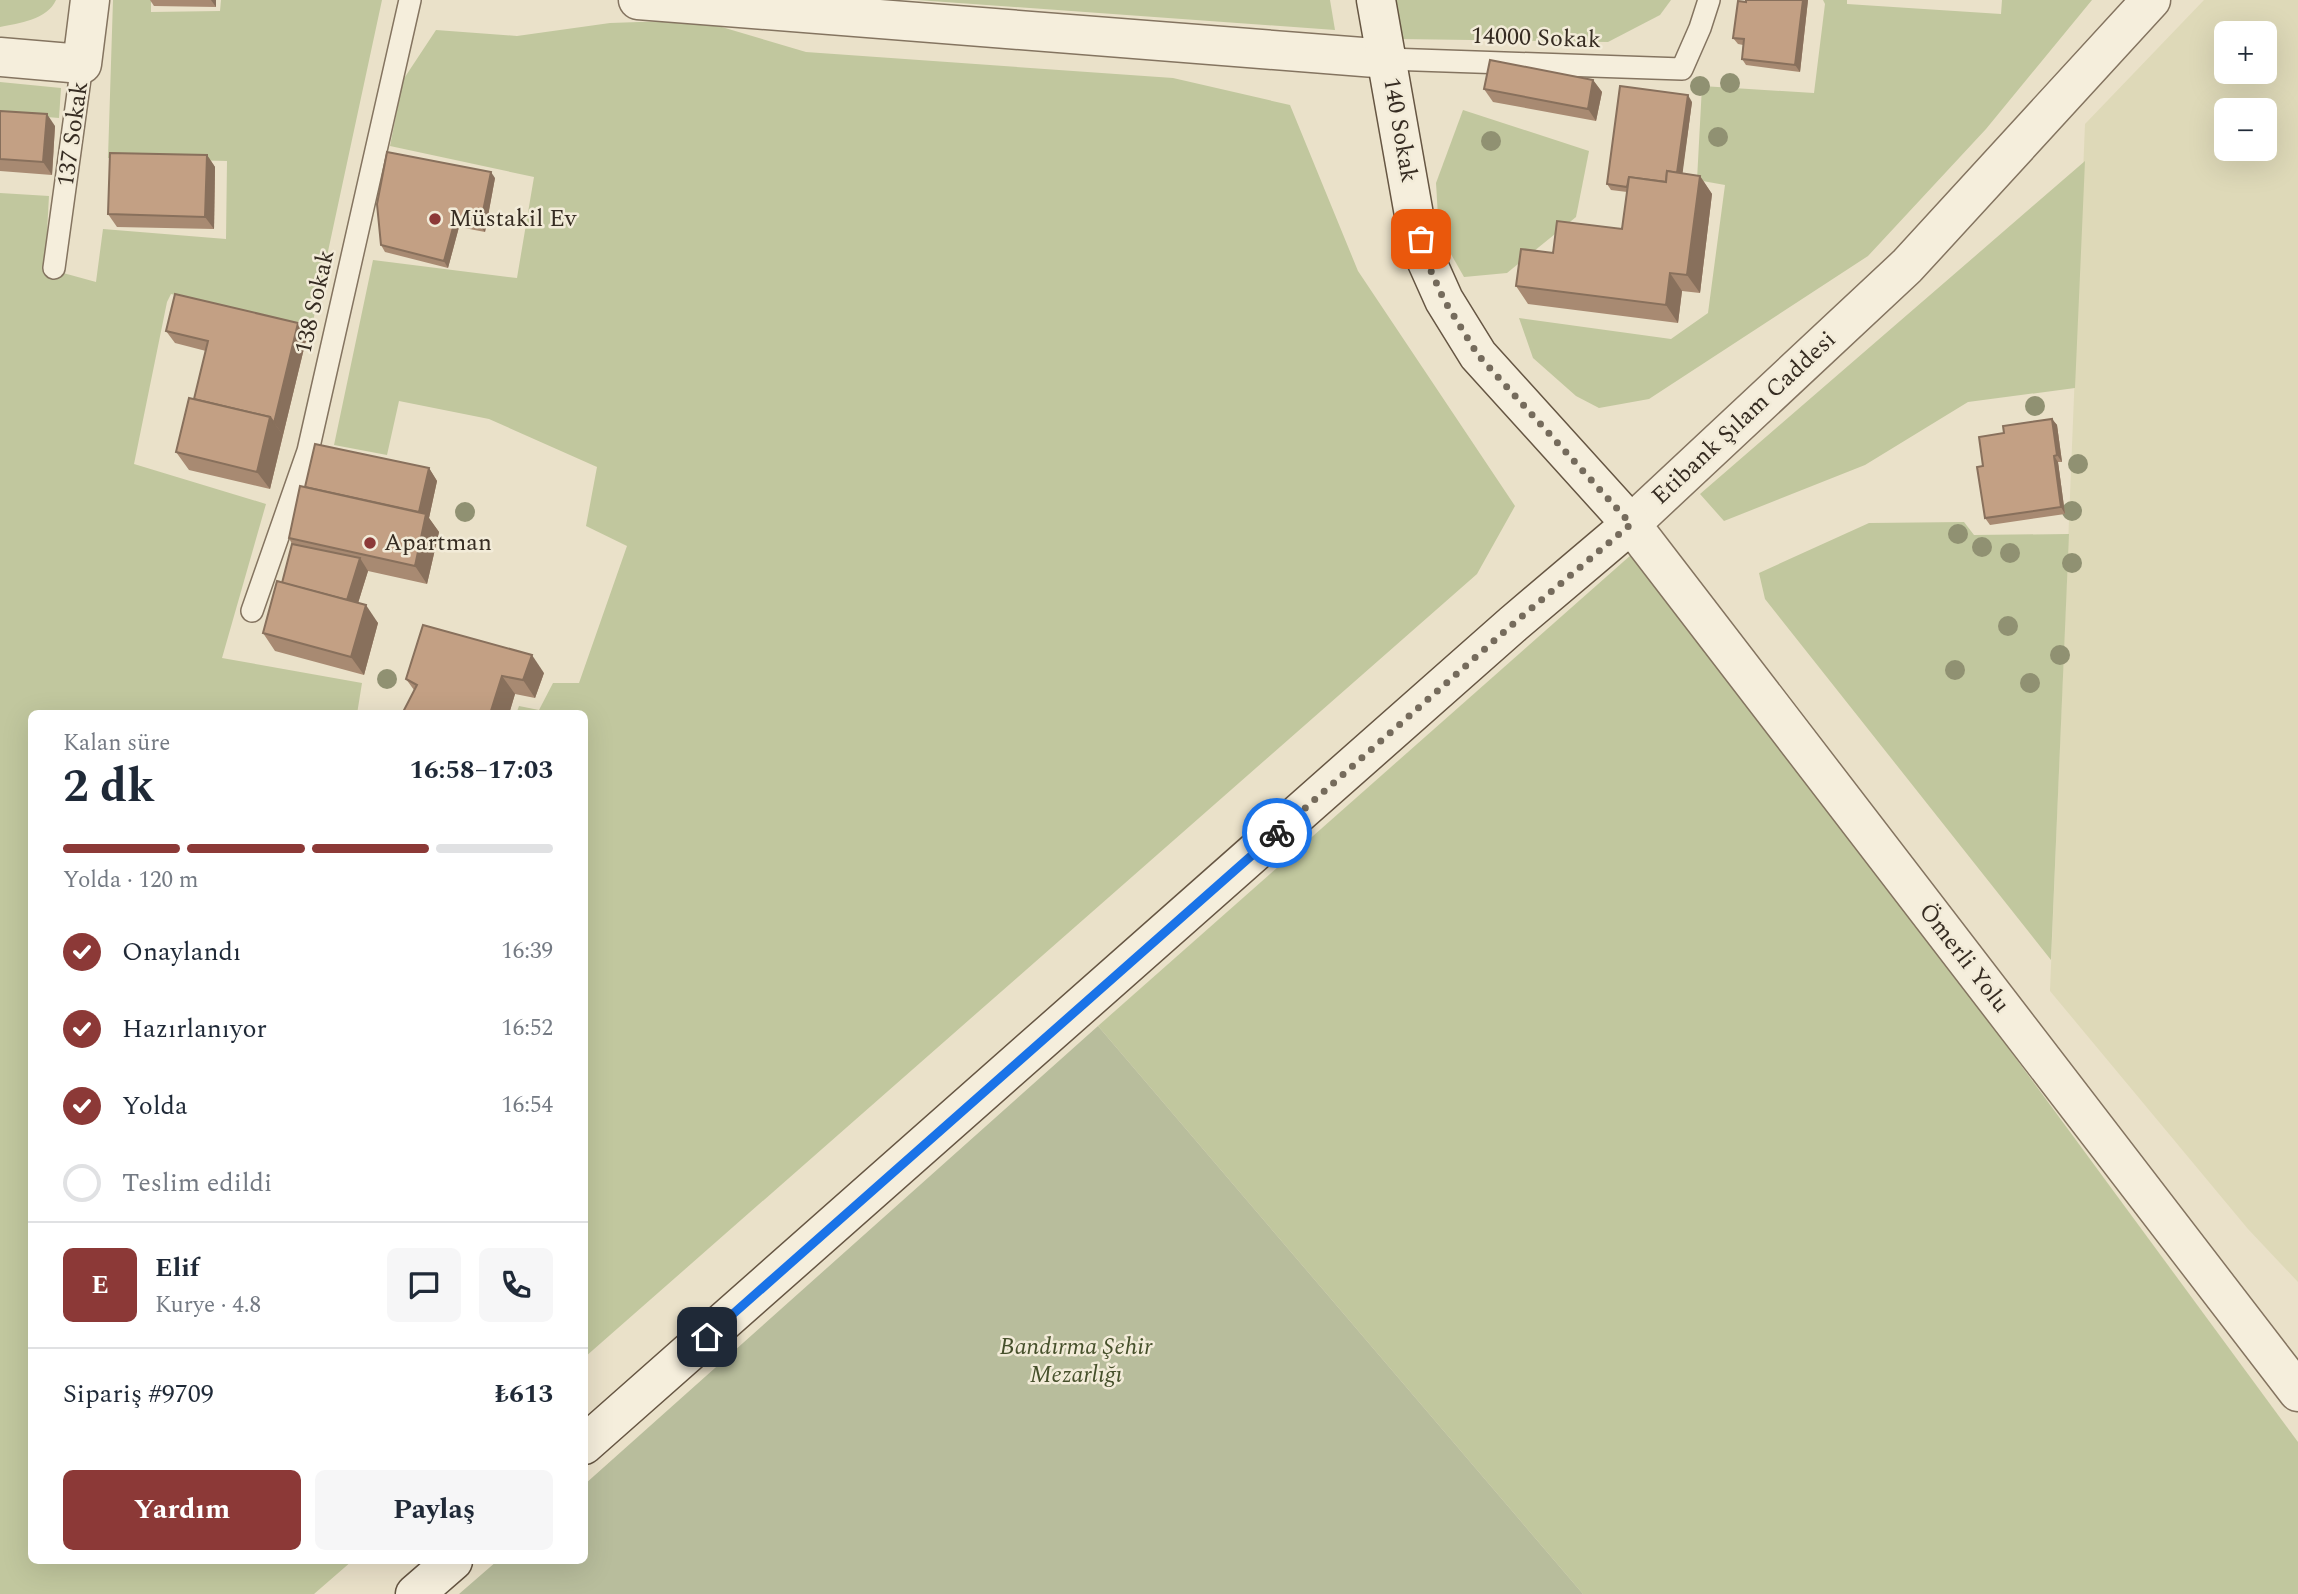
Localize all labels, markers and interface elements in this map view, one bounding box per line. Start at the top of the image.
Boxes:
street label: 14000 Sokak [1470,18,1602,58]
map controls [2214,21,2277,161]
button: + [2214,21,2277,84]
street label: 140 Sokak [1373,75,1427,185]
street label: 137 Sokak [48,79,98,189]
button: − [2214,98,2277,161]
place label: Müstakil Ev [449,201,578,237]
pin [1391,209,1451,269]
marker: Müstakil Ev [427,211,443,227]
icon: bag [1402,220,1440,258]
street label: 138 Sokak [286,246,344,358]
street label: Etibank Şılam Caddesi [1643,322,1845,514]
place label: Apartman [384,525,492,561]
marker: Apartman [362,535,378,551]
text: Kalan süre [63,726,170,761]
text: 16:58–17:03 [409,750,553,790]
text: 2 dk [63,752,155,822]
courier [1242,798,1312,868]
icon: bike [1258,814,1296,852]
text: Yolda · 120 m [63,863,198,898]
street label: Ömerli Yolu [1910,895,2018,1021]
text: Onaylandı [122,932,241,972]
icon: check [63,933,101,971]
text: 16:39 [501,934,553,969]
text: Hazırlanıyor [122,1009,267,1049]
icon: check [63,1010,101,1048]
text: 16:52 [501,1011,553,1046]
text: Yolda [122,1086,188,1126]
icon: check [63,1087,101,1125]
text: 16:54 [501,1088,553,1123]
text: Teslim edildi [122,1163,272,1203]
text: Elif [155,1248,200,1288]
button: chat [387,1248,461,1322]
button: phone [479,1248,553,1322]
text: E [91,1265,109,1305]
text: Kurye · 4.8 [155,1288,261,1323]
pin [677,1307,737,1367]
icon: home [688,1318,726,1356]
park label: Bandırma Şehir Mezarlığı [999,1329,1153,1393]
text: Sipariş #9709 [63,1374,214,1414]
text: ₺613 [495,1374,553,1414]
button: Yardım [63,1470,301,1550]
button: Paylaş [315,1470,553,1550]

